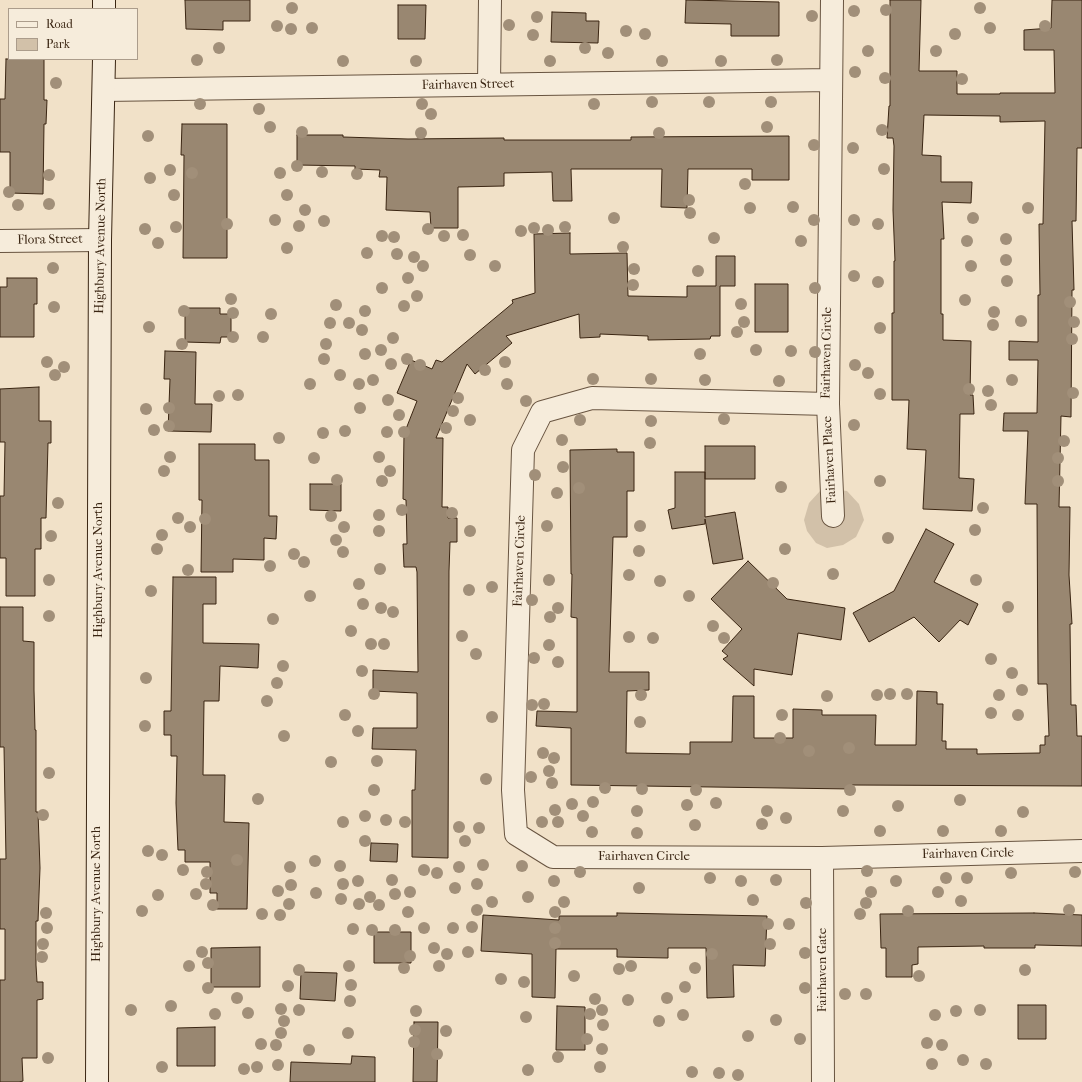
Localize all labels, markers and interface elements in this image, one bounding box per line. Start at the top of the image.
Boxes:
legend [8,8,138,60]
text: Road [46,17,73,31]
text: Park [46,37,70,51]
street label: Fairhaven Street [422,76,514,94]
street label: Highbury Avenue North [92,178,110,314]
street label: Flora Street [17,232,83,248]
street label: Fairhaven Circle [818,307,836,399]
street label: Fairhaven Place [820,416,840,504]
street label: Highbury Avenue North [91,502,107,638]
street label: Fairhaven Circle [511,515,529,607]
street label: Highbury Avenue North [89,826,105,962]
street label: Fairhaven Circle [922,845,1014,863]
street label: Fairhaven Circle [598,849,690,865]
street label: Fairhaven Gate [815,928,831,1012]

